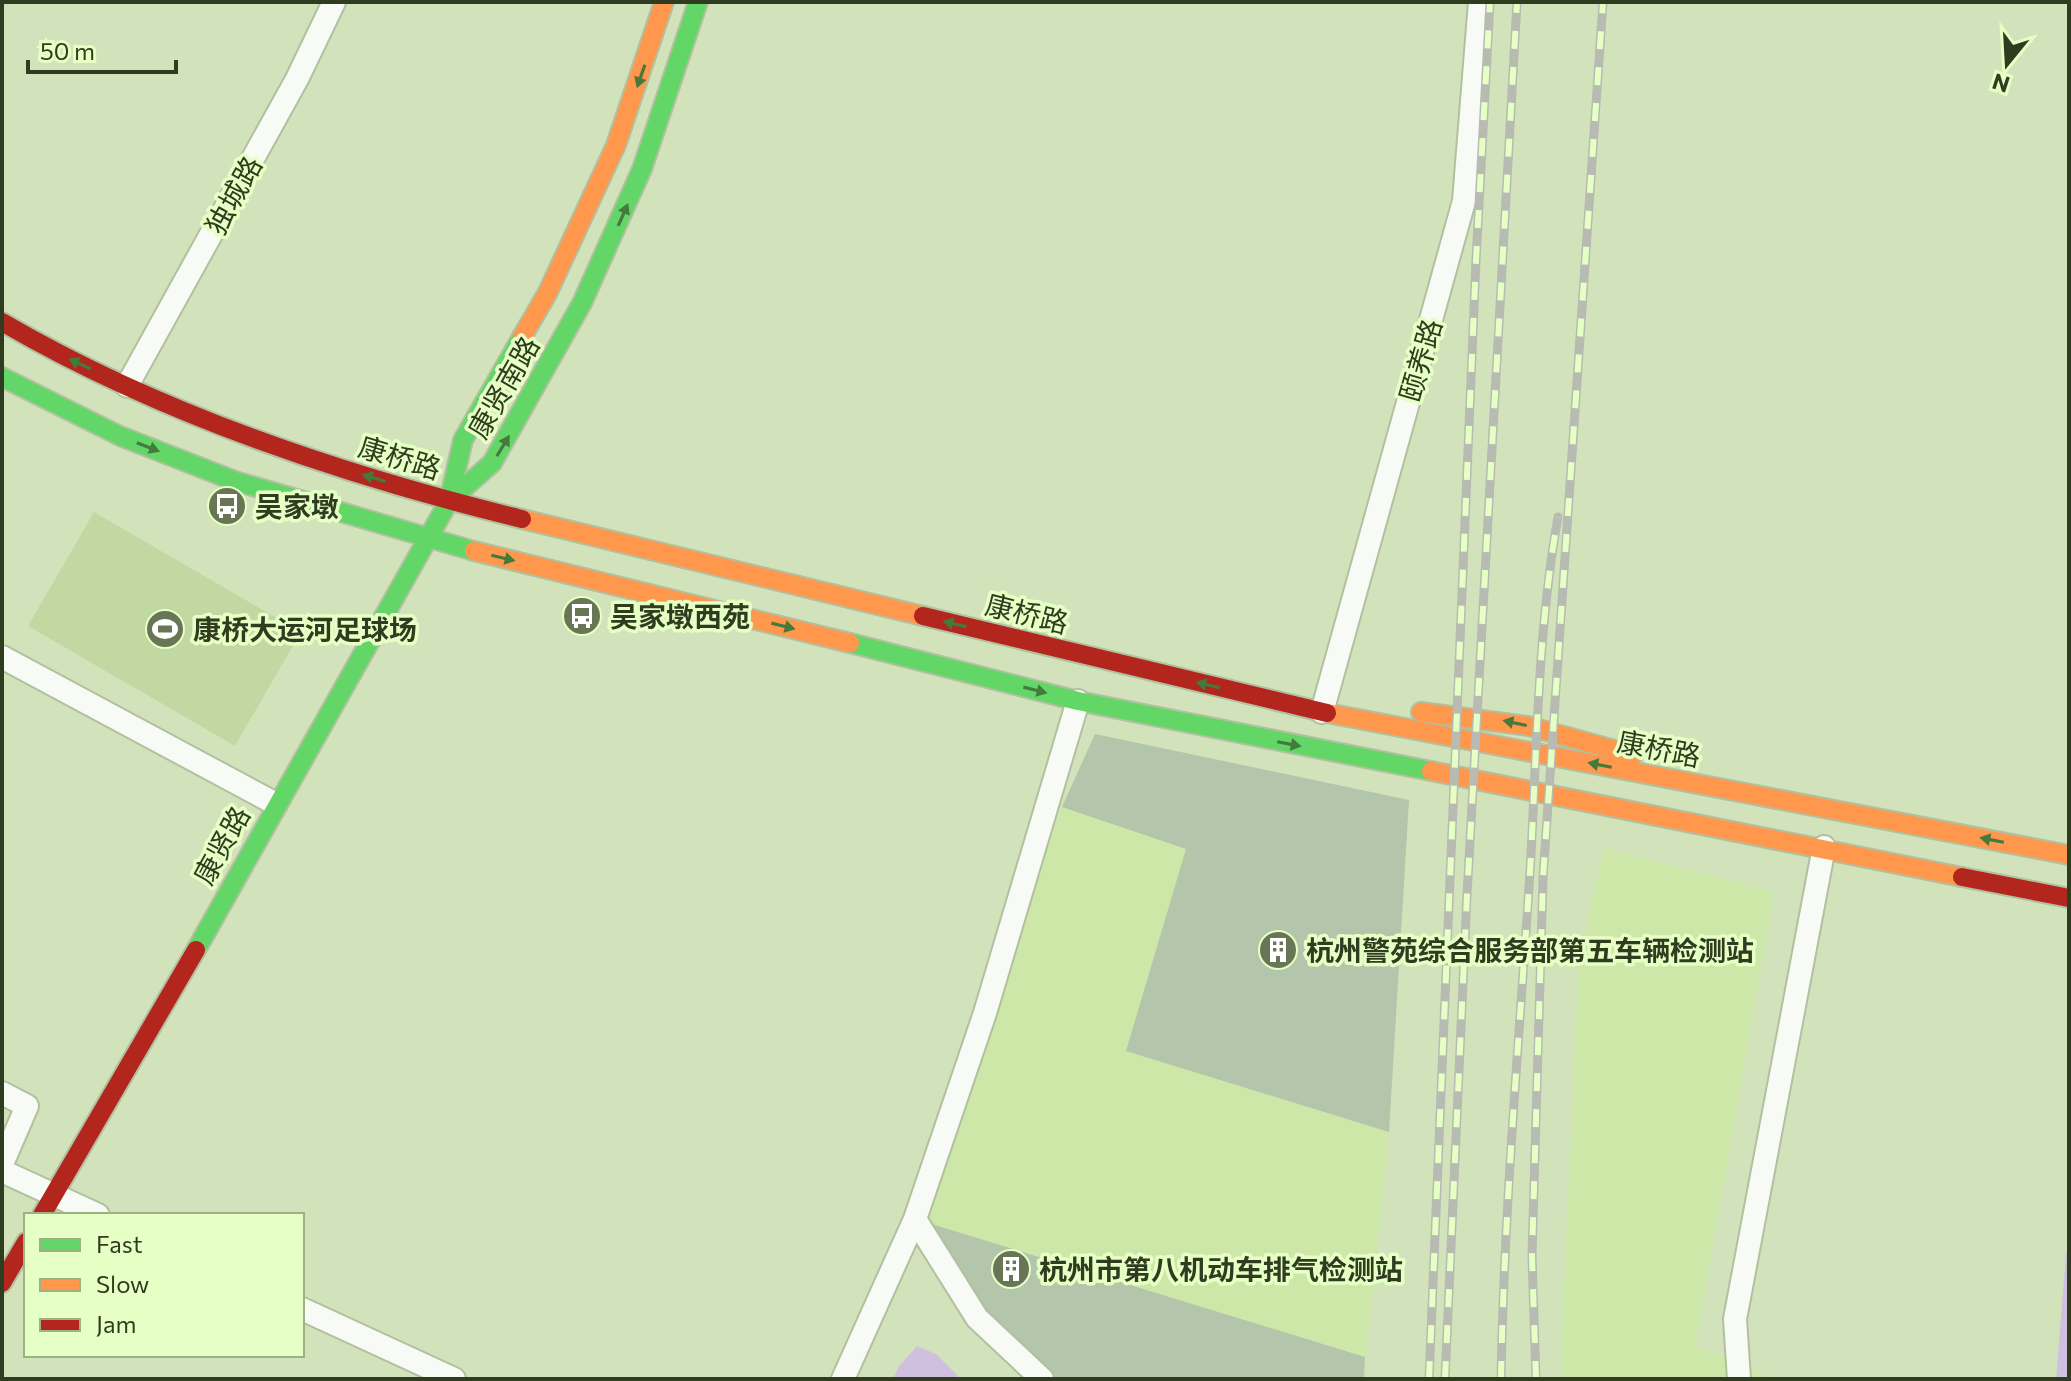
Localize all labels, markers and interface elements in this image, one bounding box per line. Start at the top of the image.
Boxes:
scale bar [28,24,176,74]
north arrow [1967,24,2047,104]
text: 50 m [40,36,95,65]
one-way arrow [635,65,647,89]
text: N [1989,68,2013,99]
street label: 独城路 [198,150,268,240]
one-way arrow [616,204,629,227]
street label: 颐养路 [1392,315,1448,405]
street label: 康贤南路 [460,330,546,444]
one-way arrow [68,357,92,371]
street label: 康桥路 [355,428,445,486]
one-way arrow [496,435,510,457]
one-way arrow [136,441,160,454]
one-way arrow [362,471,386,484]
bus stop icon: 吴家墩 [206,485,248,527]
place label: 吴家墩 [255,489,339,523]
one-way arrow [491,552,516,565]
street label: 康桥路 [982,586,1072,640]
bus stop icon: 吴家墩西苑 [561,595,603,637]
place label: 吴家墩西苑 [610,599,750,633]
sports icon: 康桥大运河足球场 [144,608,186,650]
place label: 康桥大运河足球场 [193,612,417,646]
one-way arrow [942,618,967,630]
one-way arrow [770,620,795,632]
one-way arrow [1195,678,1220,691]
one-way arrow [1022,685,1047,697]
one-way arrow [1502,716,1527,729]
street label: 康桥路 [1615,723,1703,773]
one-way arrow [1277,739,1302,751]
one-way arrow [1587,758,1612,771]
street label: 康贤路 [186,800,256,890]
one-way arrow [1980,834,2005,846]
building icon: 杭州警苑综合服务部第五车辆检测站 [1257,929,1299,971]
place label: 杭州警苑综合服务部第五车辆检测站 [1306,933,1754,967]
legend [24,1213,304,1357]
text: Fast [96,1229,143,1258]
building icon: 杭州市第八机动车排气检测站 [990,1248,1032,1290]
place label: 杭州市第八机动车排气检测站 [1039,1252,1403,1286]
text: Slow [96,1269,149,1298]
text: Jam [96,1309,136,1338]

